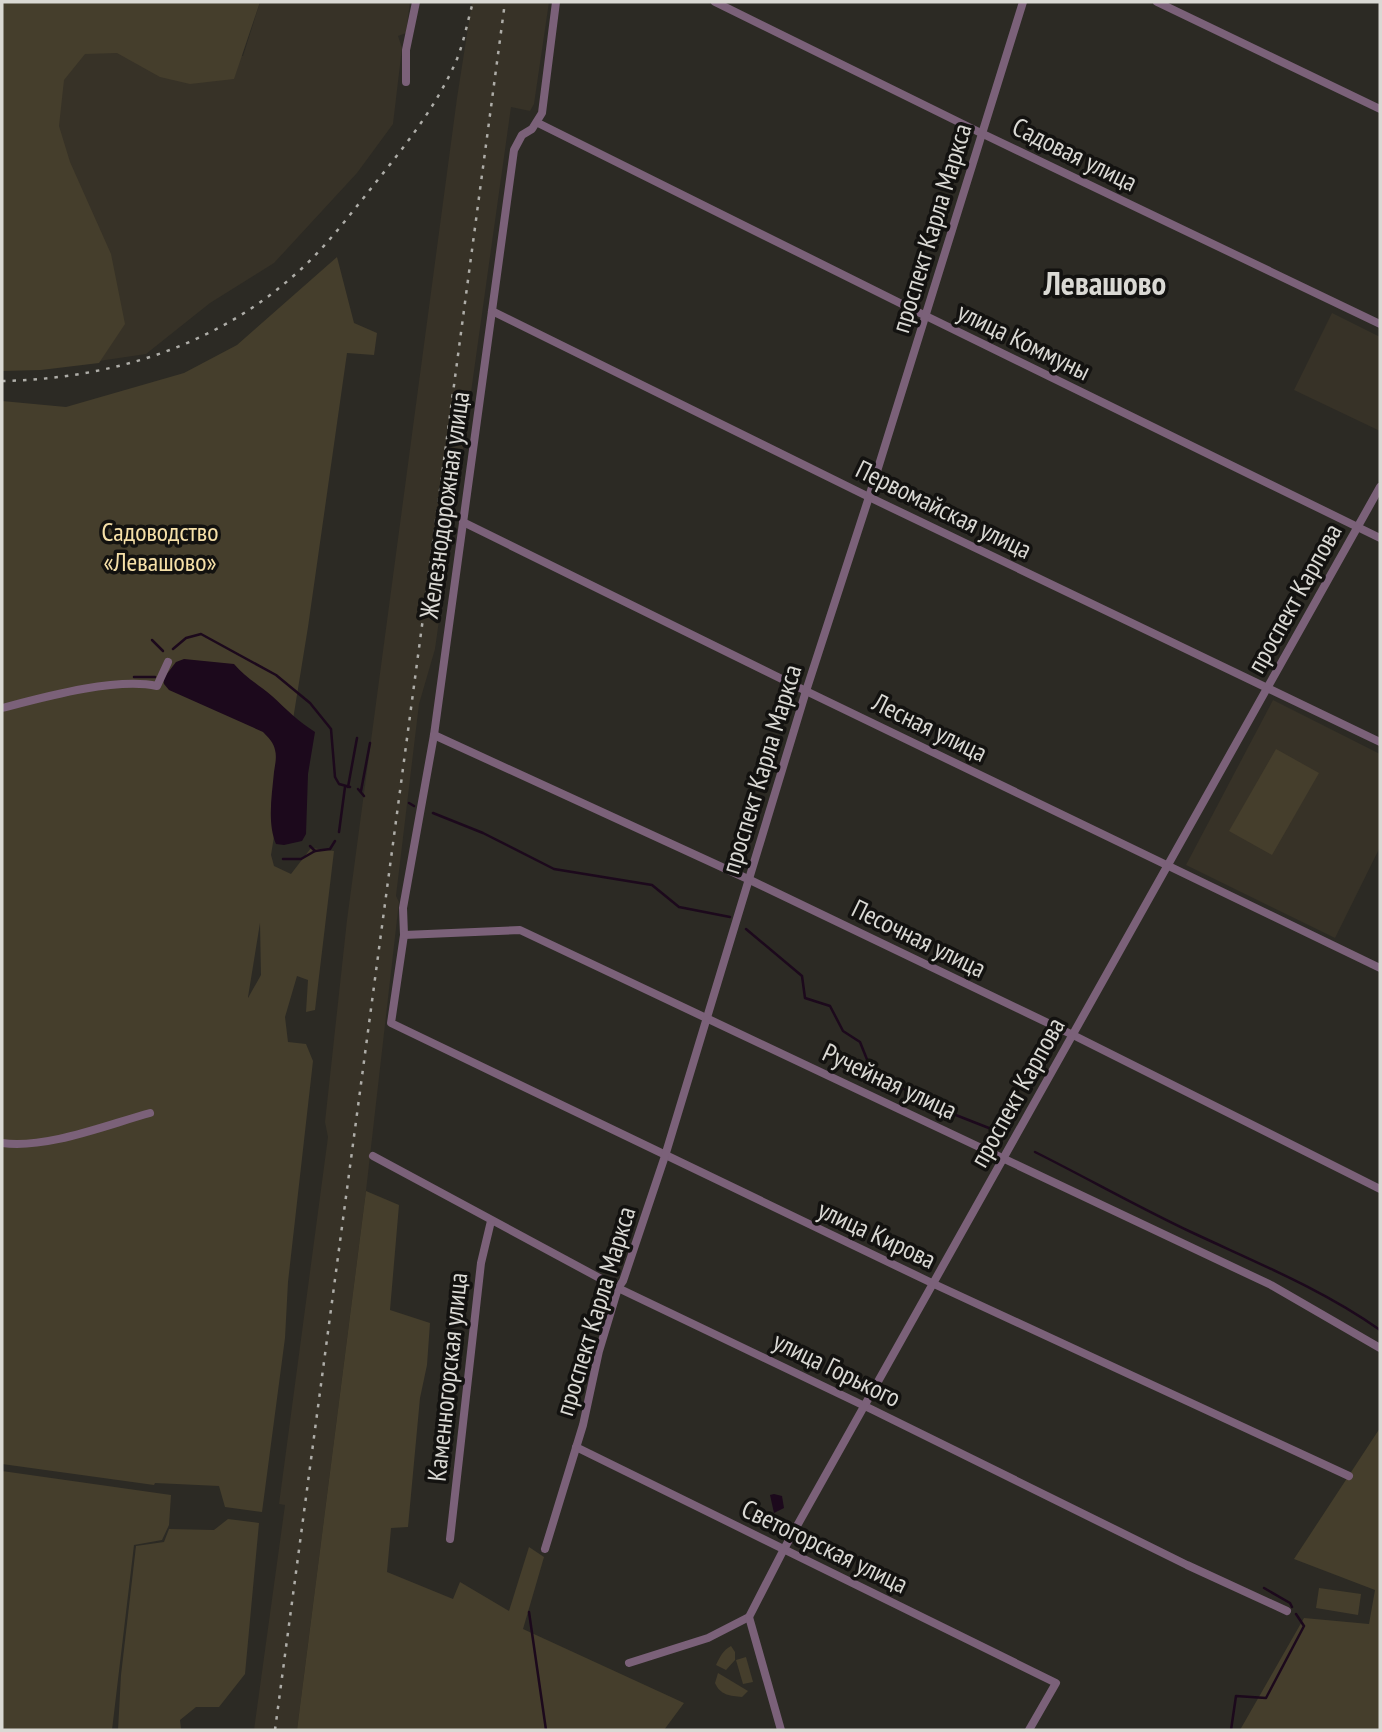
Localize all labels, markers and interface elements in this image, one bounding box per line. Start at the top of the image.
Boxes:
street label: Садовая улица [1007,110,1143,198]
street label: проспект Карла Маркса [884,119,978,337]
district label: Левашово [1043,261,1166,304]
street label: улица Коммуны [952,295,1096,387]
street label: Железнодорожная улица [412,389,476,622]
street label: Первомайская улица [851,452,1037,566]
park label: Садоводство «Левашово» [101,515,219,578]
street label: проспект Карпова [1239,517,1349,679]
street label: проспект Карла Маркса [714,660,808,878]
street label: Лесная улица [866,685,993,769]
street label: Песочная улица [847,891,991,985]
street label: проспект Карпова [962,1011,1072,1173]
street label: Ручейная улица [818,1036,962,1126]
street label: улица Кирова [813,1192,941,1276]
street label: проспект Карла Маркса [548,1202,642,1420]
street label: Каменногорская улица [420,1271,474,1483]
street label: улица Горького [768,1324,906,1414]
street label: Светогорская улица [737,1492,913,1600]

